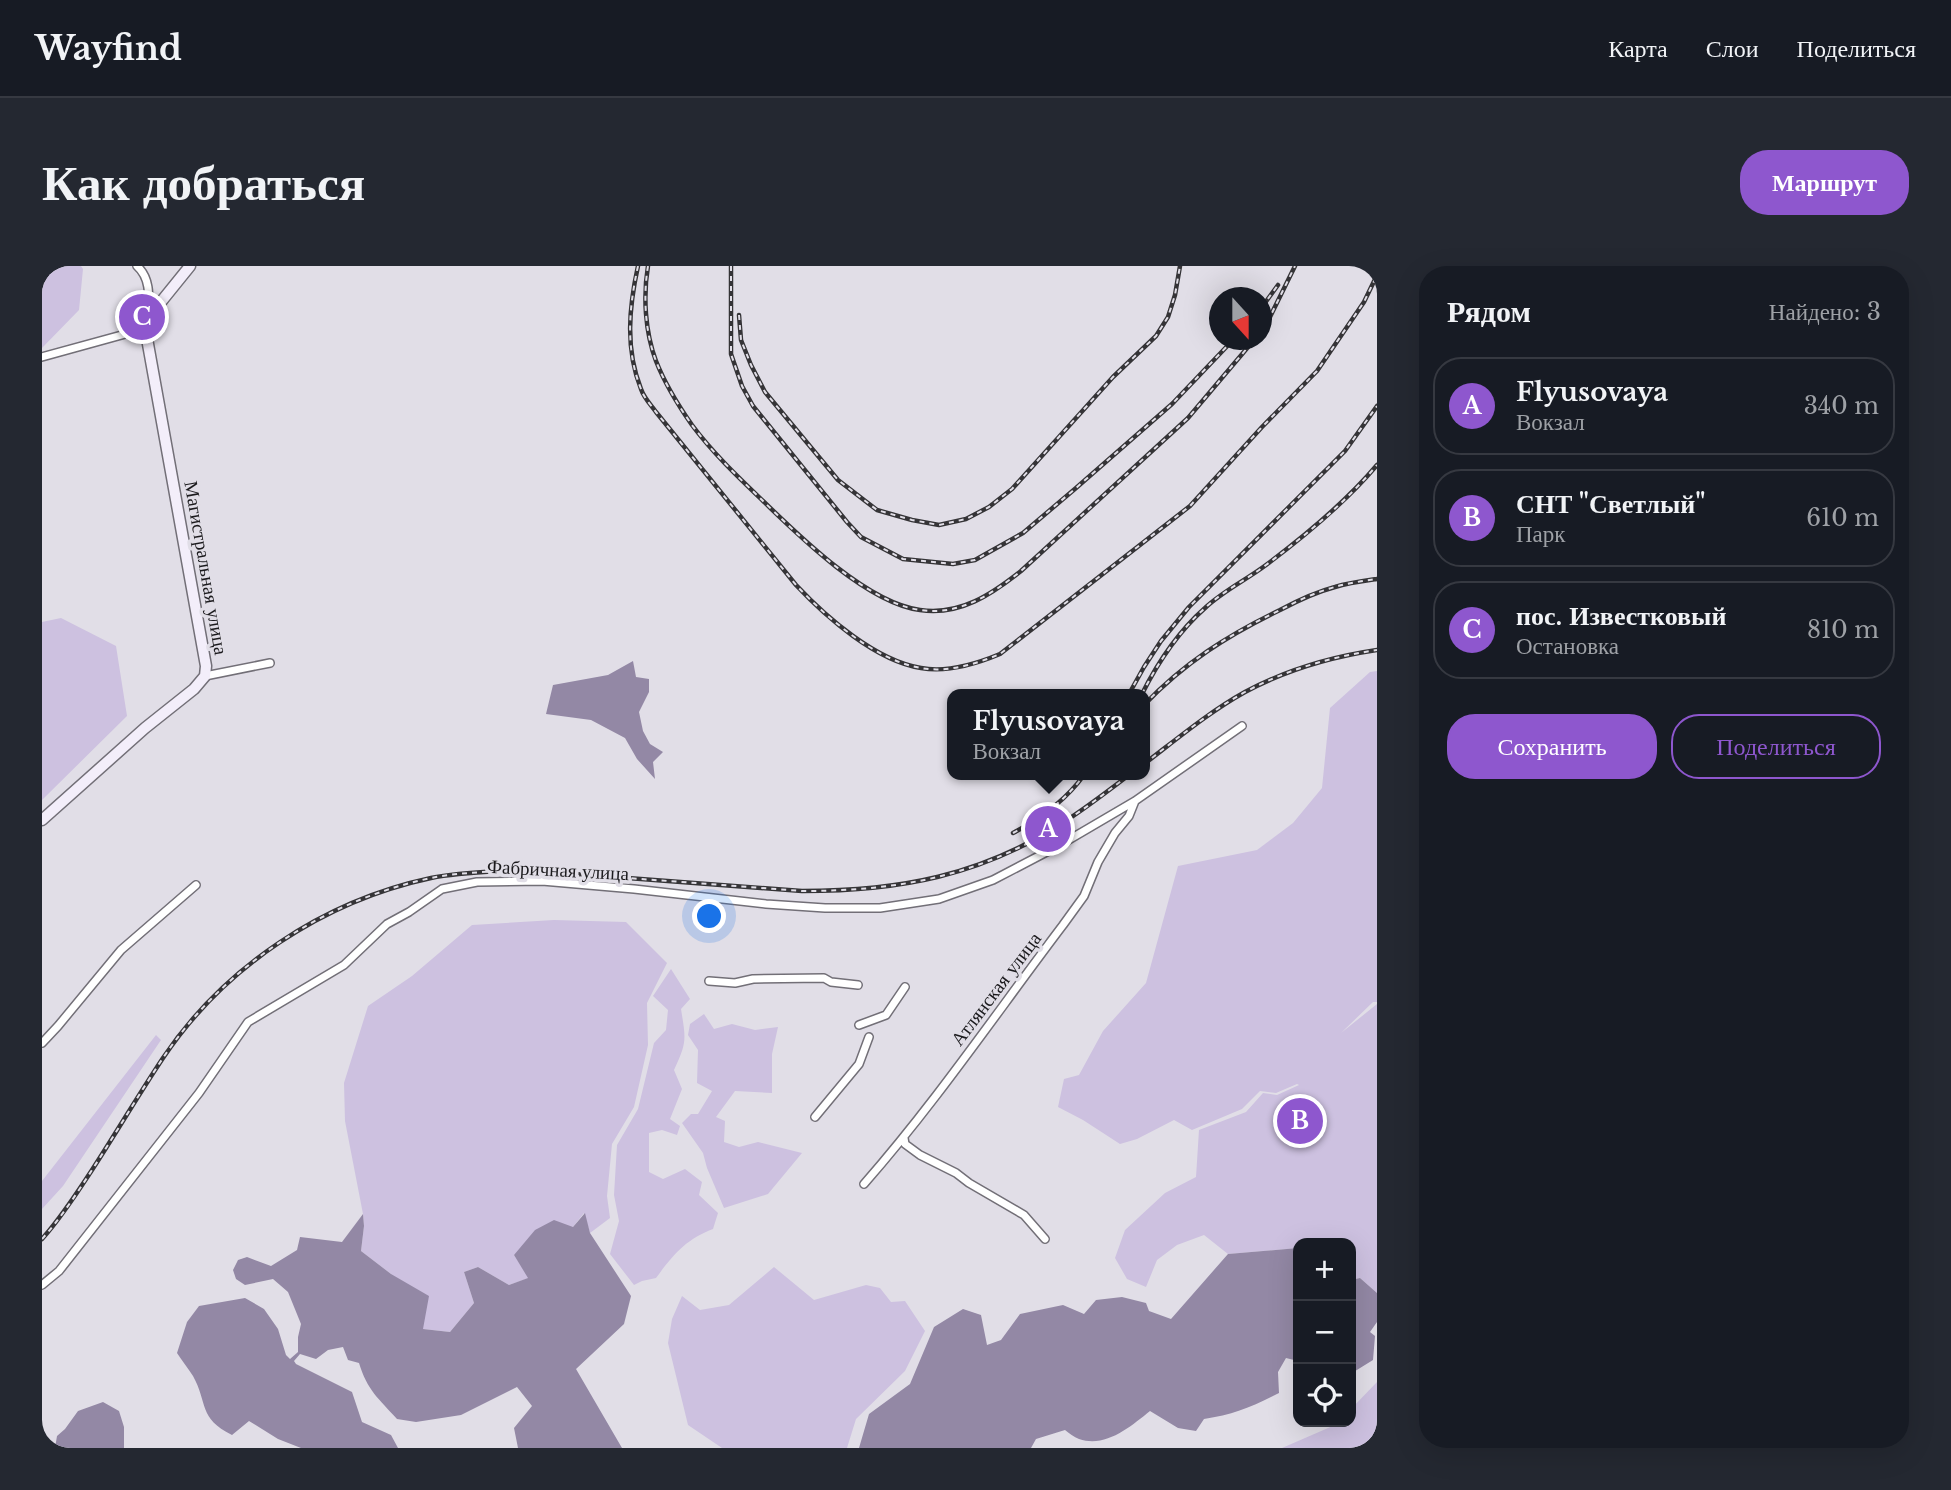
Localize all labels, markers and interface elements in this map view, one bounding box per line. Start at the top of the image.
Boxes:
text: Wayfind [35,28,182,69]
text: Карта [1608,34,1668,63]
text: Слои [1706,34,1759,63]
text: Поделиться [1797,34,1916,63]
button: Маршрут [1740,150,1909,215]
text: Как добраться [42,152,365,213]
north arrow [1209,287,1272,350]
pin: C [119,291,165,343]
text: Рядом [1447,293,1531,330]
text: Найдено: 3 [1769,298,1881,326]
text: Flyusovaya [1516,376,1668,408]
text: A [1463,392,1481,420]
text: 340 m [1804,392,1879,420]
text: Вокзал [1516,408,1585,436]
street label: Магистральная улица [179,479,233,657]
text: СНТ "Светлый" [1516,488,1705,520]
text: B [1463,504,1481,532]
text: 610 m [1806,504,1879,532]
text: Парк [1516,520,1566,548]
text: пос. Известковый [1516,600,1726,632]
text: C [1463,616,1481,644]
text: 810 m [1807,616,1879,644]
text: Остановка [1516,632,1619,660]
popup [947,689,1150,780]
text: Flyusovaya [972,705,1125,737]
button: Сохранить [1447,714,1657,779]
button: Поделиться [1671,714,1881,779]
text: Вокзал [972,737,1041,765]
pin: A [1025,803,1071,855]
street label: Фабричная улица [486,855,630,885]
your location [692,899,726,933]
street label: Атлянская улица [946,927,1046,1050]
pin: B [1277,1095,1323,1147]
map controls [1293,1238,1356,1427]
button: + [1293,1238,1356,1301]
button: − [1293,1301,1356,1364]
button: locate [1293,1364,1356,1427]

